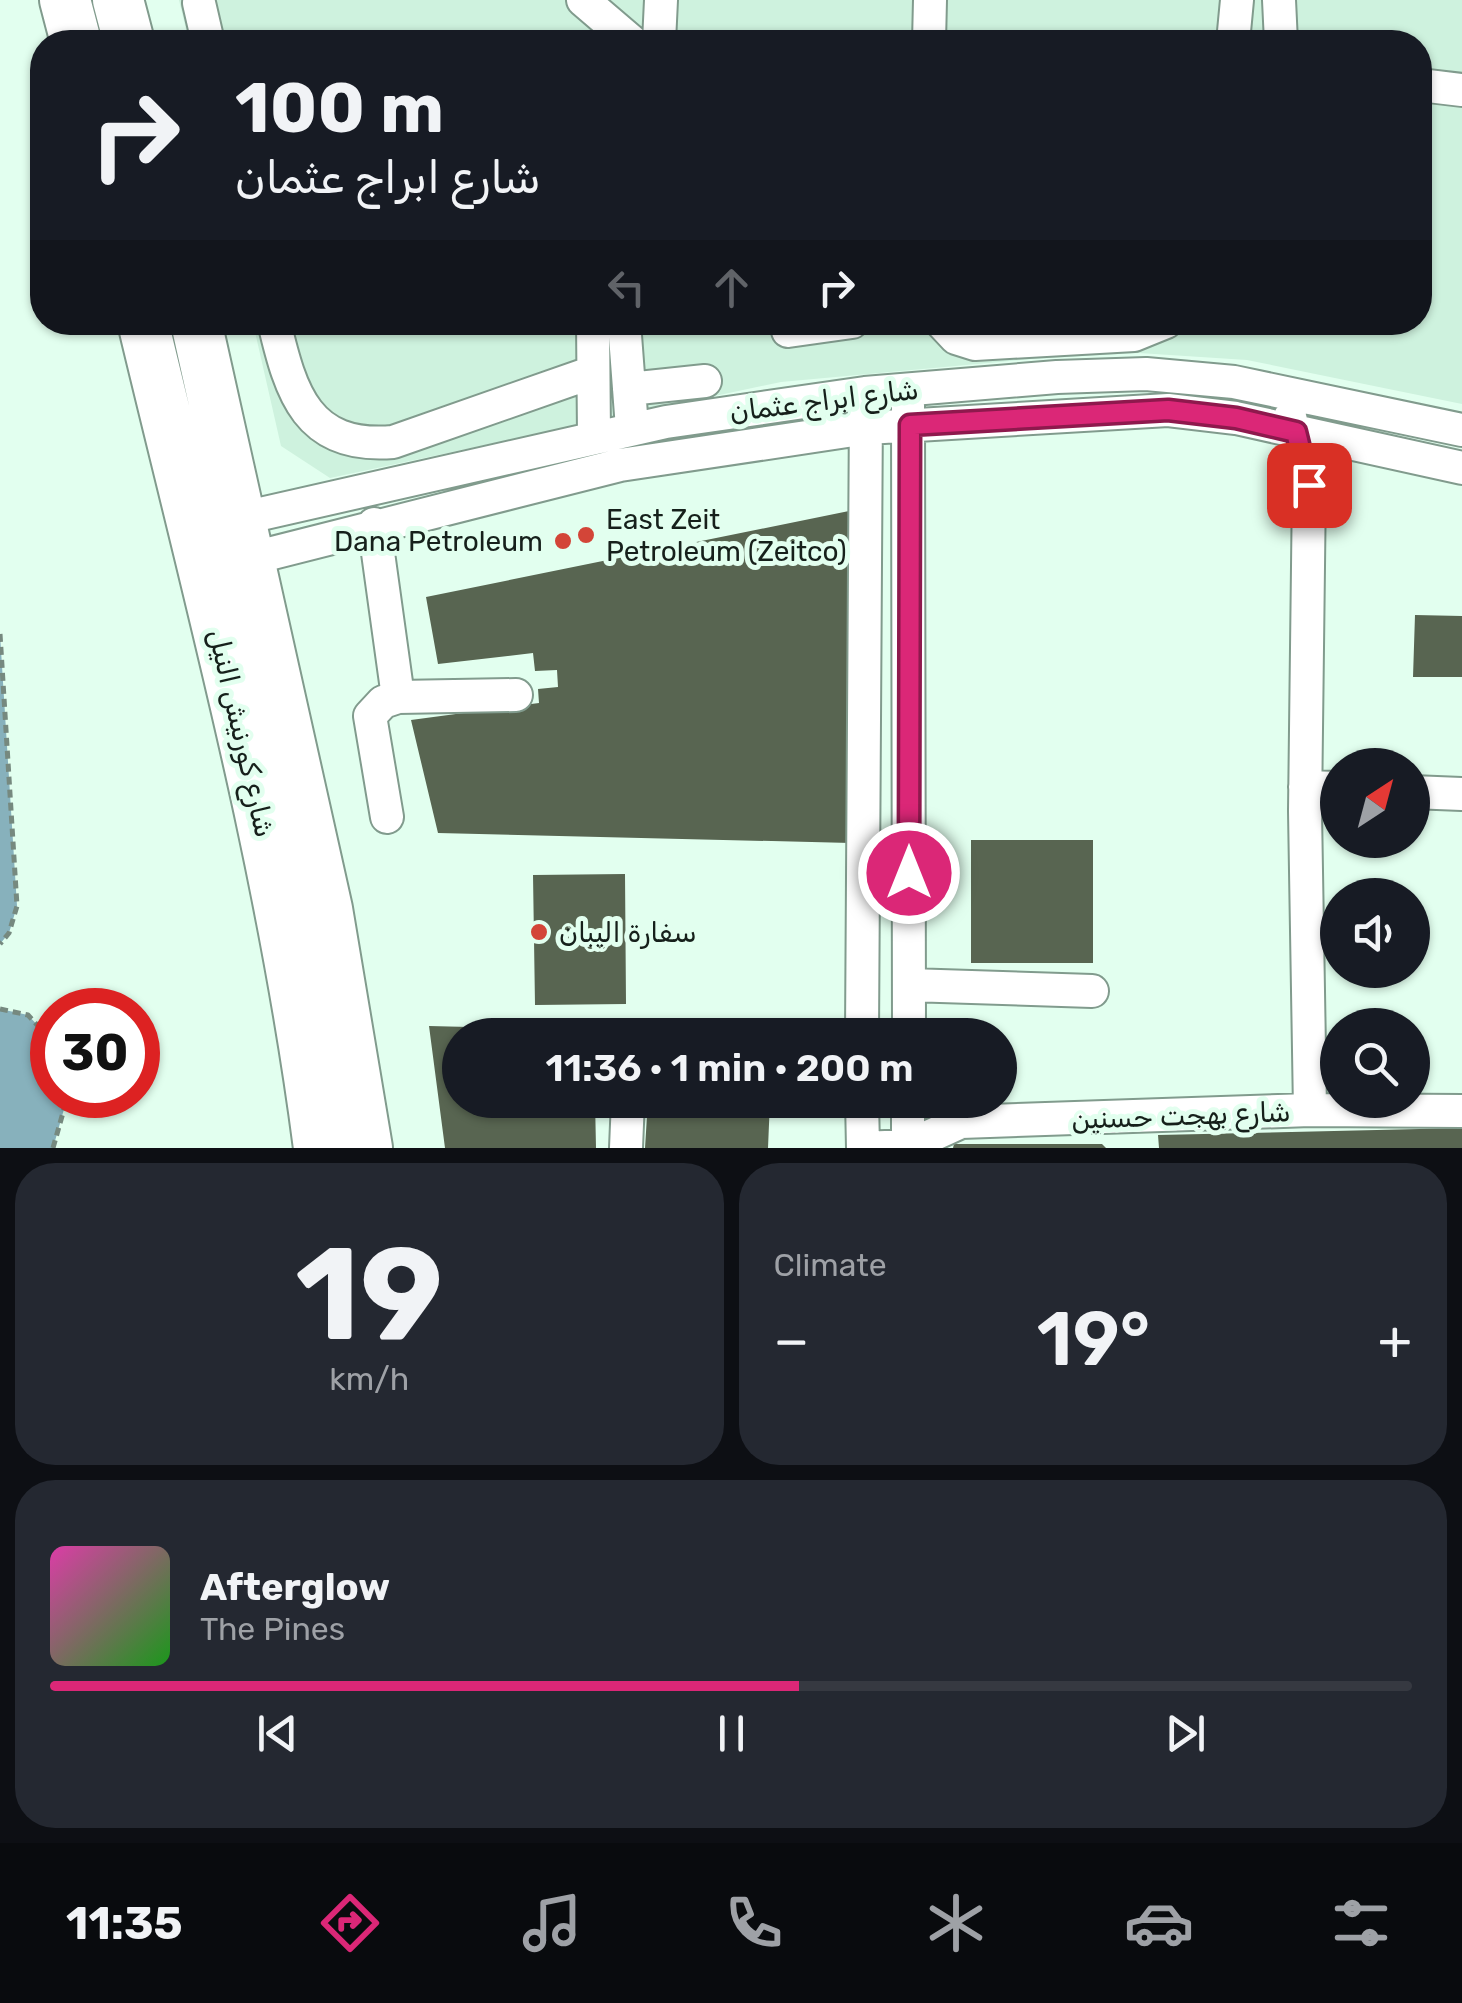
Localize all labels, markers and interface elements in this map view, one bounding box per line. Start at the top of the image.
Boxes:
text: 100 m [235,67,444,150]
icon: right [70,70,200,200]
text: شارع ابراج عثمان [235,151,541,204]
icon: left [599,260,654,315]
icon: ahead [704,260,759,315]
icon: right [809,260,864,315]
street label: شارع ابراج عثمان [728,373,921,431]
pin [1267,443,1352,528]
icon: arrive [1282,458,1337,513]
place label: East Zeit Petroleum (Zeitco) [606,503,847,568]
marker: East Zeit Petroleum (Zeitco) [575,524,597,546]
place label: Dana Petroleum [334,525,543,558]
marker: Dana Petroleum [552,530,574,552]
street label: شارع كورنيش النيل [199,626,281,841]
north arrow [1320,748,1430,858]
map controls [1320,748,1430,1118]
position arrow [857,821,961,925]
button: sound [1320,878,1430,988]
place label: سفارة اليبان [559,916,697,949]
marker: سفارة اليبان [528,921,550,943]
speed limit sign: 30 [30,988,160,1118]
button: search [1320,1008,1430,1118]
text: 11:36 · 1 min · 200 m [546,1045,913,1091]
street label: شارع بهجت حسنين [1071,1095,1291,1139]
text: 19 [295,1217,443,1372]
text: Climate [774,1246,887,1284]
text: 19° [1037,1295,1150,1384]
text: − [774,1308,809,1373]
text: + [1378,1308,1412,1373]
text: km/h [329,1360,409,1398]
text: Afterglow [200,1564,390,1610]
text: The Pines [200,1610,345,1648]
icon: previous [250,1706,305,1761]
icon: pause [704,1706,759,1761]
icon: next [1158,1706,1213,1761]
icon: directions [315,1888,385,1958]
icon: music [517,1888,587,1958]
icon: phone [719,1888,789,1958]
icon: climate [921,1888,991,1958]
icon: car [1124,1888,1194,1958]
icon: filters [1326,1888,1396,1958]
text: 11:35 [66,1897,183,1950]

